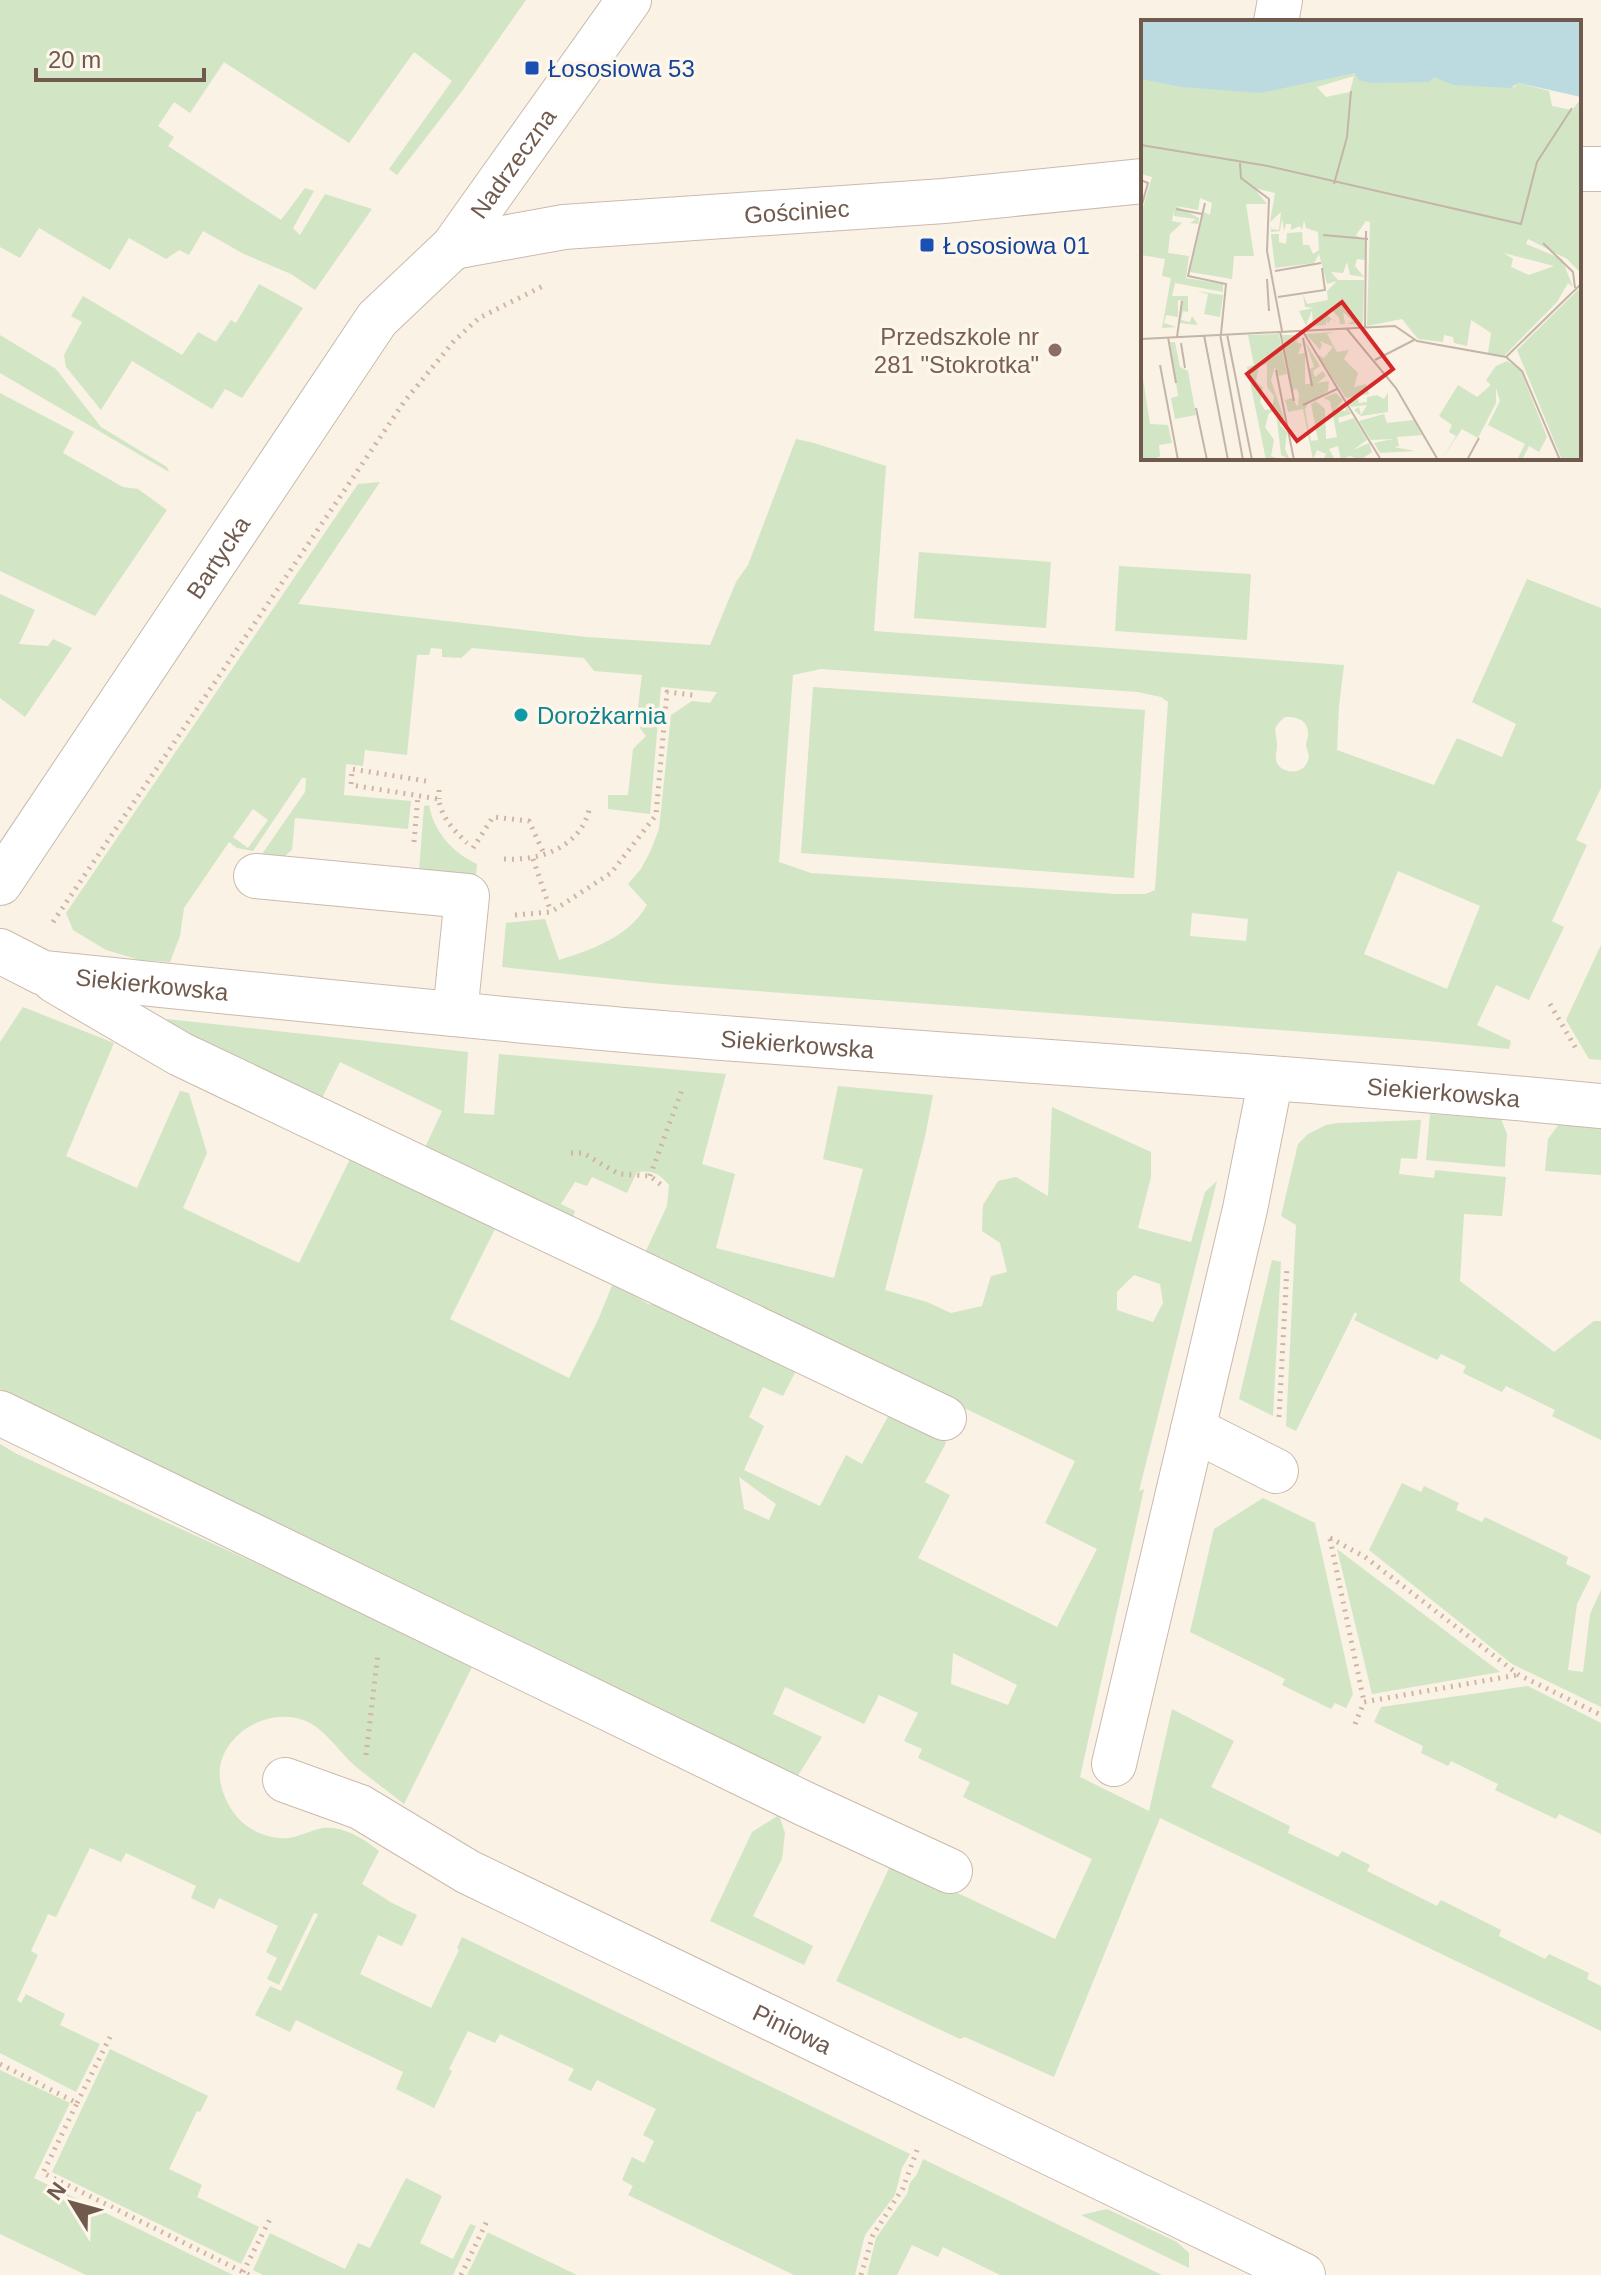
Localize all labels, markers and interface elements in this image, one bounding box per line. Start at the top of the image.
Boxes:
inset map [1141,20,1581,460]
scale bar [36,32,204,82]
text: 20 m [48,46,101,73]
place label: Łososiowa 53 [548,55,695,82]
marker: Łososiowa 53 [523,59,541,77]
street label: Nadrzeczna [465,103,561,223]
street label: Gościniec [743,194,850,228]
place label: Łososiowa 01 [943,232,1090,259]
marker: Łososiowa 01 [918,236,936,254]
place label: Przedszkole nr 281 "Stokrotka" [874,323,1039,378]
marker: Przedszkole nr 281 "Stokrotka" [1046,341,1064,359]
street label: Bartycka [181,510,255,603]
place label: Dorożkarnia [537,702,667,729]
marker: Dorożkarnia [512,706,530,724]
street label: Siekierkowska [74,963,230,1005]
street label: Siekierkowska [720,1024,876,1063]
street label: Siekierkowska [1366,1072,1522,1112]
street label: Piniowa [749,1998,837,2059]
north arrow [32,2163,112,2243]
text: N [42,2177,71,2205]

